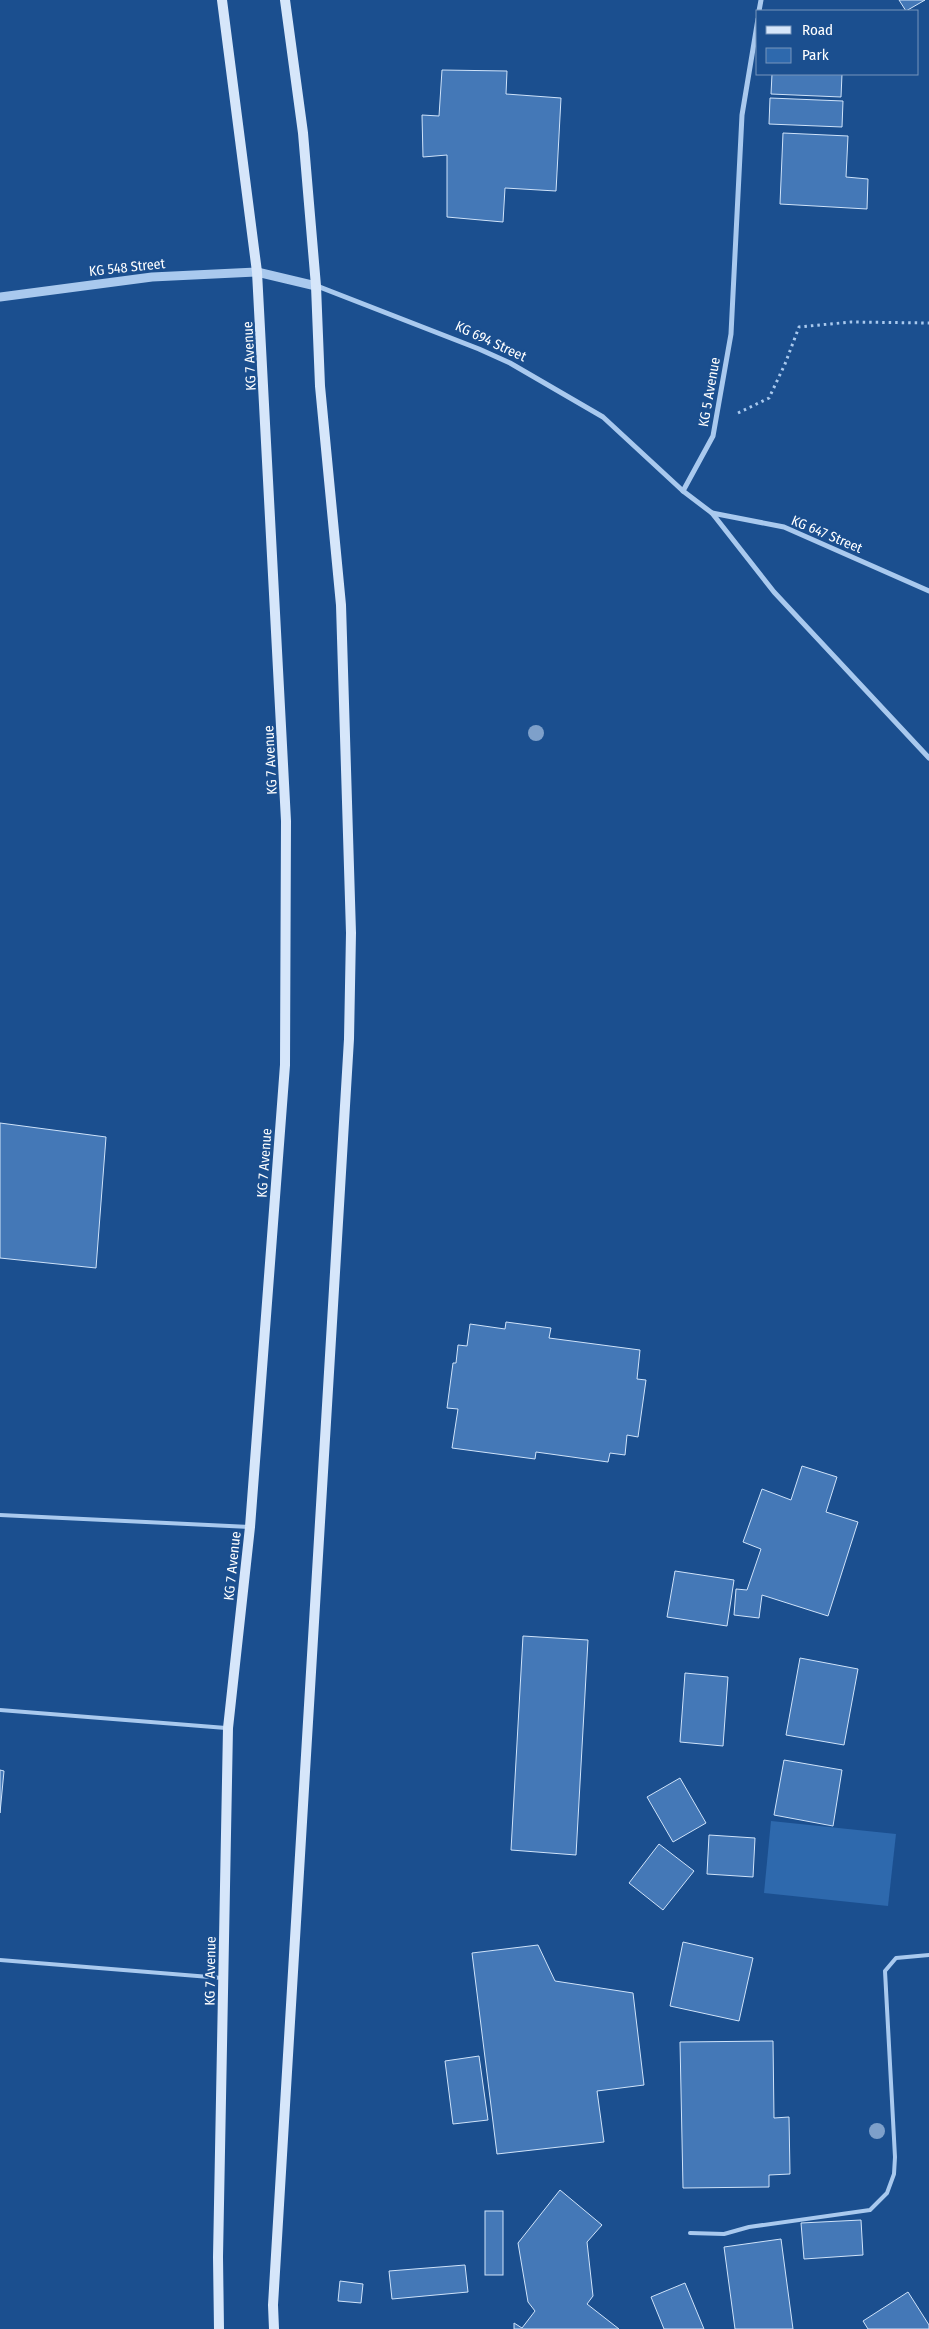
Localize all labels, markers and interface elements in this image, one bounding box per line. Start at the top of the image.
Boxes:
legend [756,10,919,75]
text: Road [802,21,833,39]
text: Park [802,46,829,64]
street label: KG 548 Street [88,255,166,280]
street label: KG 694 Street [453,318,529,365]
street label: KG 7 Avenue [239,321,260,391]
street label: KG 5 Avenue [695,356,724,428]
street label: KG 647 Street [789,512,865,557]
street label: KG 7 Avenue [260,725,281,795]
street label: KG 7 Avenue [254,1128,275,1198]
street label: KG 7 Avenue [220,1531,245,1602]
street label: KG 7 Avenue [201,1936,220,2006]

